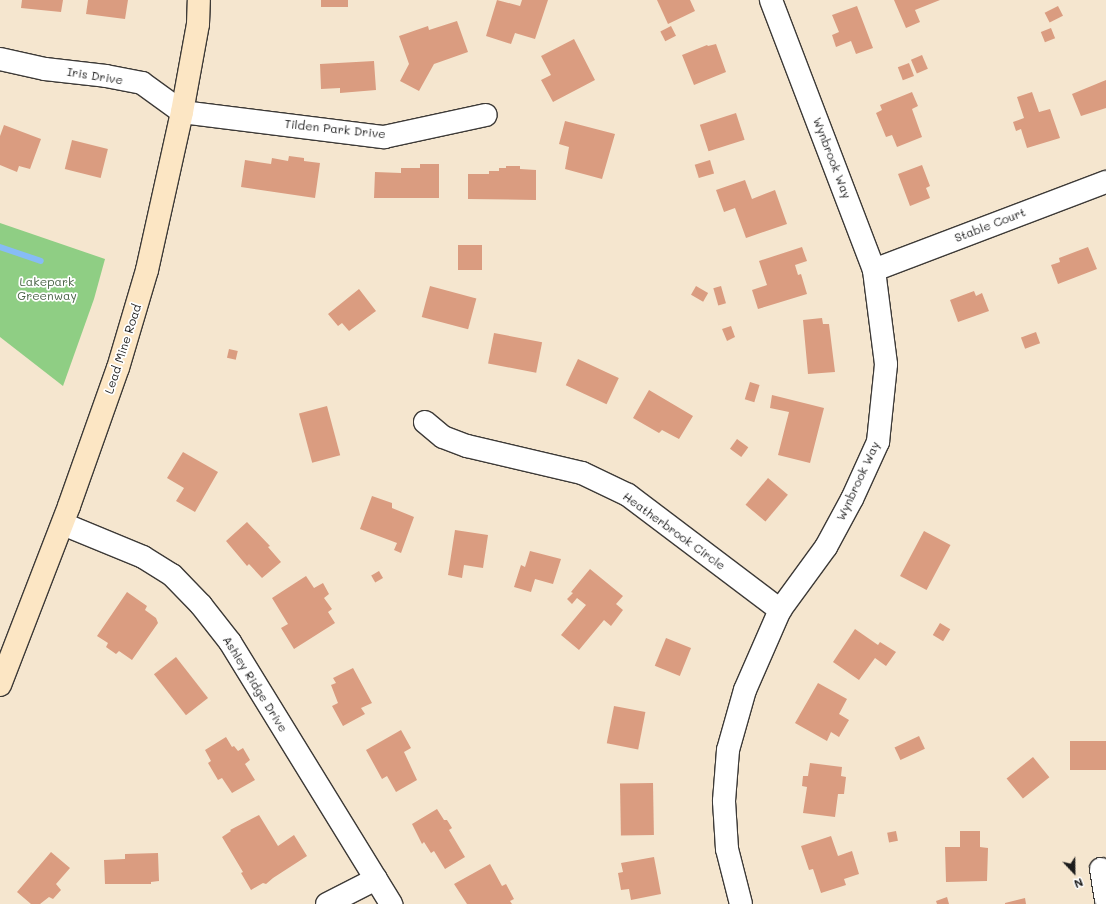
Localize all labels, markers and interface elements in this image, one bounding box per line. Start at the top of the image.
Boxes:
street label: Iris Drive [66,64,124,88]
street label: Wynbrook Way [810,115,854,201]
street label: Tilden Park Drive [284,117,386,141]
street label: Stable Court [952,205,1028,245]
park label: Lakepark Greenway [17,275,77,303]
street label: Lead Mine Road [102,302,144,396]
street label: Wynbrook Way [833,439,883,523]
street label: Heatherbrook Circle [620,489,728,573]
street label: Ashley Ridge Drive [220,633,290,735]
north arrow [1054,852,1094,892]
text: N [1072,875,1085,892]

